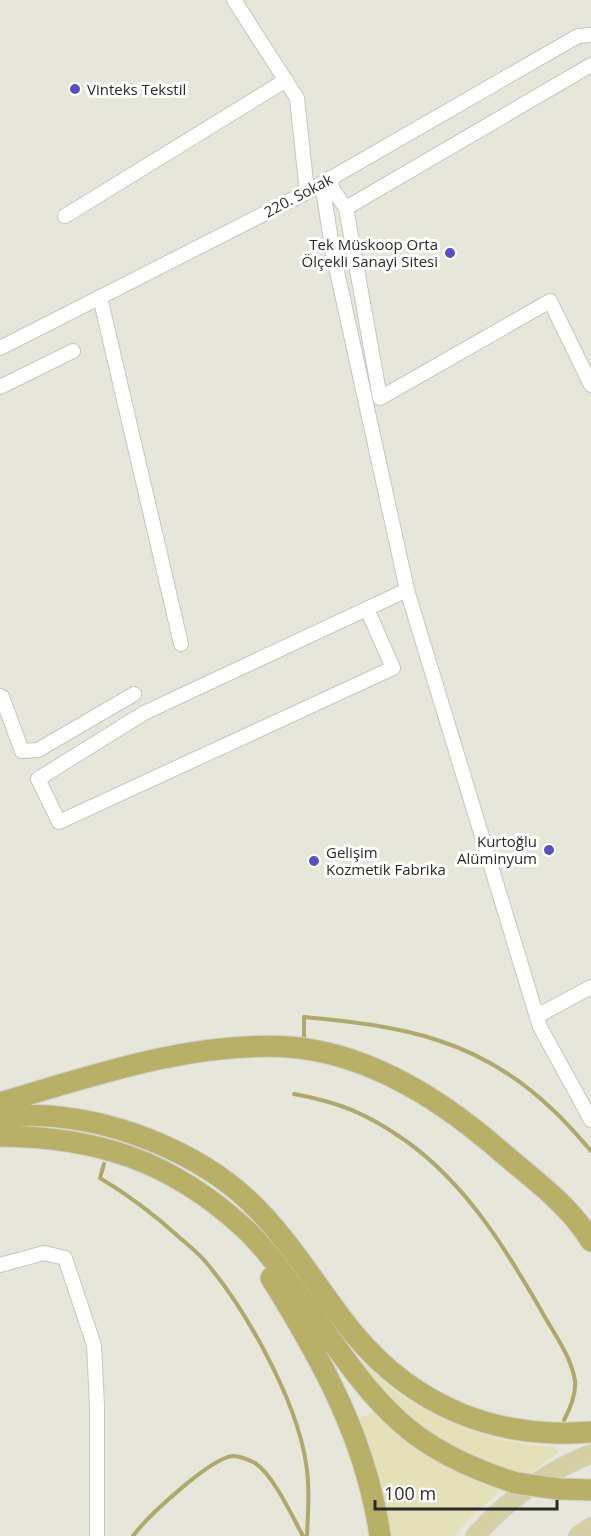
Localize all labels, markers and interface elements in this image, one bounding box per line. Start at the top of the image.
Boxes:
place label: Vinteks Tekstil [87,79,186,99]
marker: Vinteks Tekstil [68,82,82,96]
street label: 220. Sokak [260,169,336,221]
place label: Tek Müskoop Orta Ölçekli Sanayi Sitesi [302,234,438,271]
marker: Tek Müskoop Orta Ölçekli Sanayi Sitesi [443,246,457,260]
place label: Kurtoğlu Alüminyum [457,831,537,868]
place label: Gelişim Kozmetik Fabrika [326,842,446,879]
marker: Kurtoğlu Alüminyum [542,843,556,857]
marker: Gelişim Kozmetik Fabrika [307,854,321,868]
scale bar [375,1473,556,1511]
text: 100 m [384,1481,436,1505]

